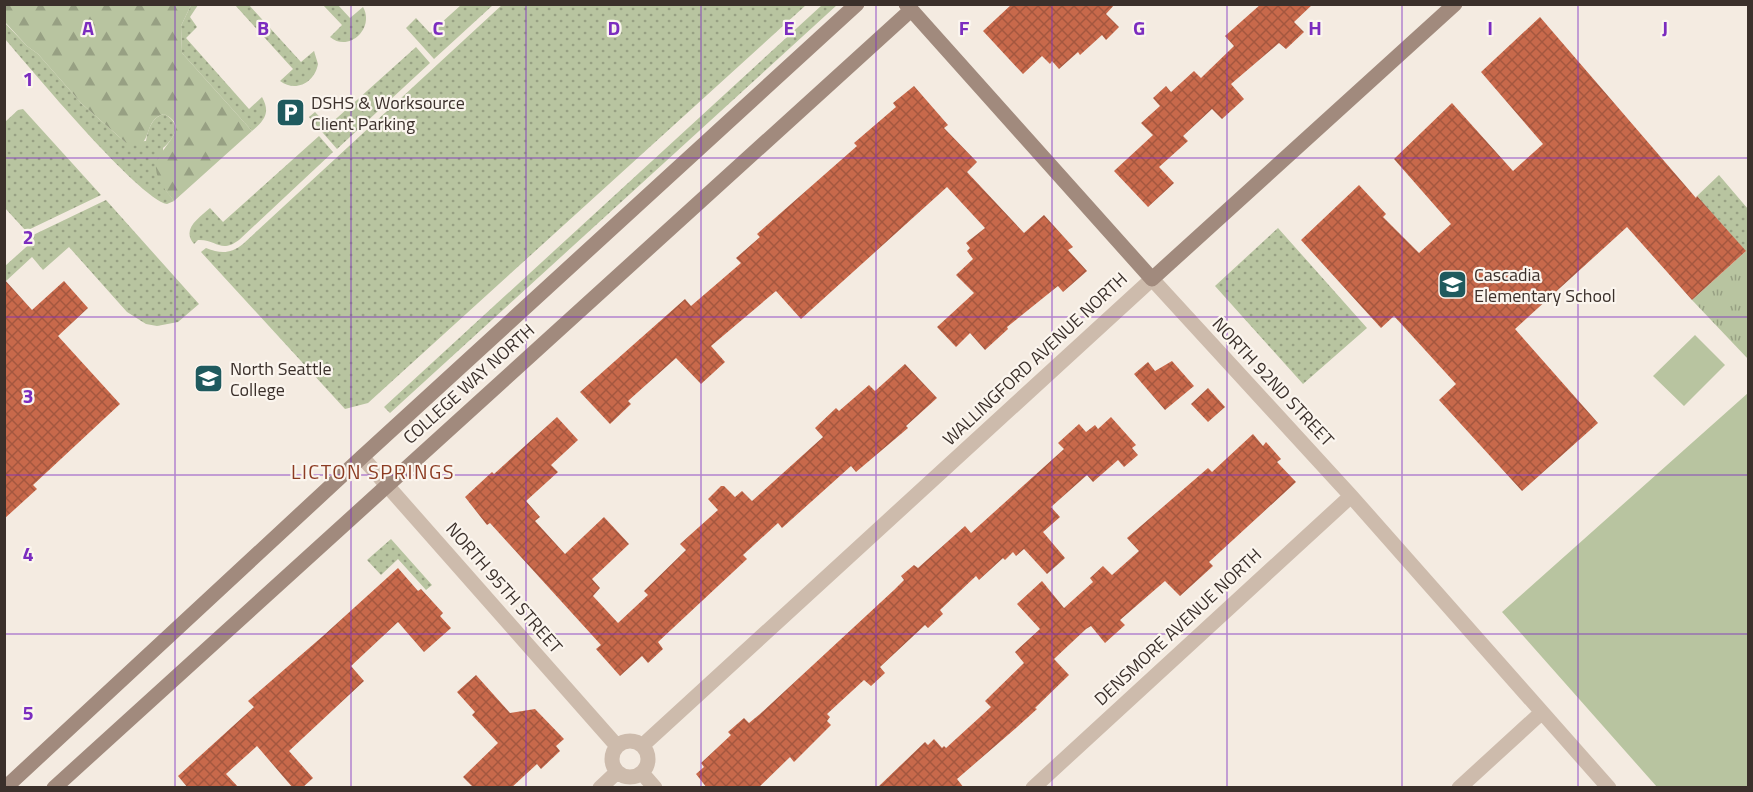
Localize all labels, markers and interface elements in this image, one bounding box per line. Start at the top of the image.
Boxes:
text: A [82,12,94,43]
text: B [257,12,269,43]
text: C [433,12,444,43]
text: D [608,12,620,43]
text: E [783,12,795,43]
text: F [959,12,970,43]
text: G [1133,12,1145,43]
text: H [1308,12,1322,43]
text: I [1487,12,1493,43]
text: J [1662,12,1668,43]
text: 1 [22,63,34,94]
place label: DSHS & Worksource Client Parking [311,89,465,137]
parking icon: DSHS & Worksource Client Parking [274,97,306,129]
text: 2 [22,221,34,252]
place label: Cascadia Elementary School [1474,261,1616,309]
street label: WALLINGFORD AVENUE NORTH [936,266,1133,452]
school or university icon: Cascadia Elementary School [1437,269,1469,301]
street label: NORTH 92ND STREET [1206,311,1341,453]
street label: COLLEGE WAY NORTH [397,317,541,450]
place label: North Seattle College [230,355,332,403]
school or university icon: North Seattle College [193,363,225,395]
text: 3 [22,380,34,411]
district label: LICTON SPRINGS [291,456,455,487]
street label: NORTH 95TH STREET [440,516,569,660]
text: 4 [22,538,34,569]
street label: DENSMORE AVENUE NORTH [1088,542,1267,712]
text: 5 [22,697,34,728]

